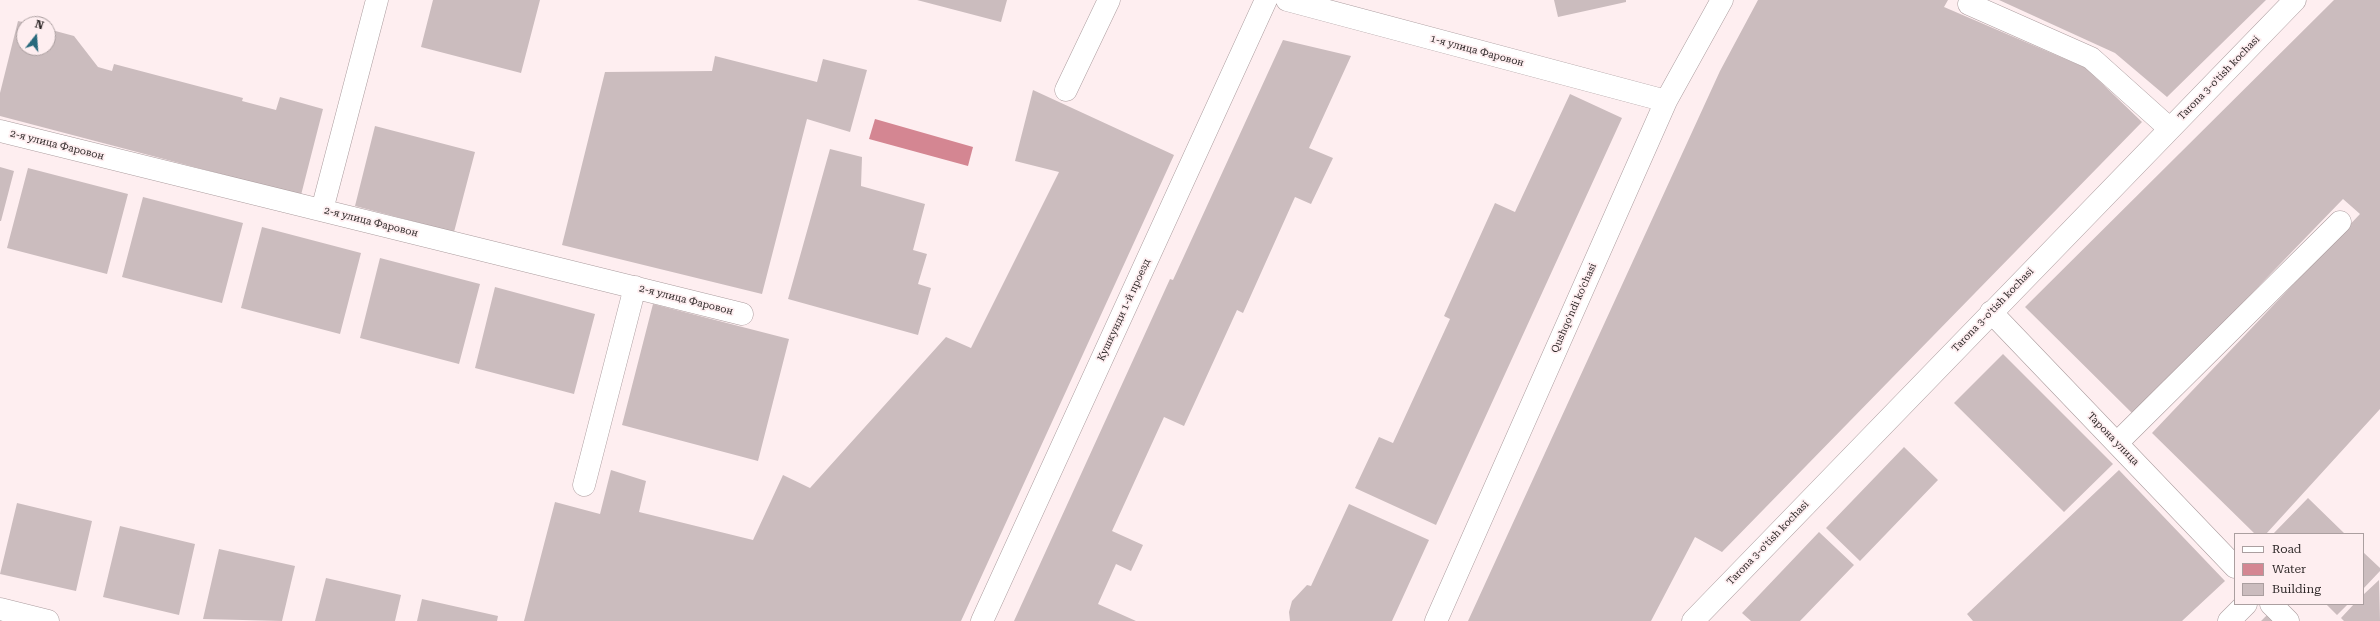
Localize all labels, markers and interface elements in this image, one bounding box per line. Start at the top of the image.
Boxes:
north arrow [16,16,56,56]
text: N [33,18,45,32]
street label: 1-я улица Фаровон [1429,33,1525,69]
street label: Tarona 3-o'tish kochasi [2176,33,2262,123]
street label: 2-я улица Фаровон [9,128,105,162]
street label: 2-я улица Фаровон [323,205,419,239]
street label: Кушкунди 1-й проезд [1095,257,1153,363]
street label: Qushqo'ndi ko'chasi [1549,261,1599,355]
street label: Tarona 3-o'tish kochasi [1950,265,2036,355]
street label: 2-я улица Фаровон [638,283,734,317]
street label: Тарона улица [2085,410,2141,468]
street label: Tarona 3-o'tish kochasi [1725,498,1811,588]
legend [2234,533,2364,605]
text: Road [2272,542,2301,556]
text: Water [2272,562,2306,576]
text: Building [2272,582,2321,596]

